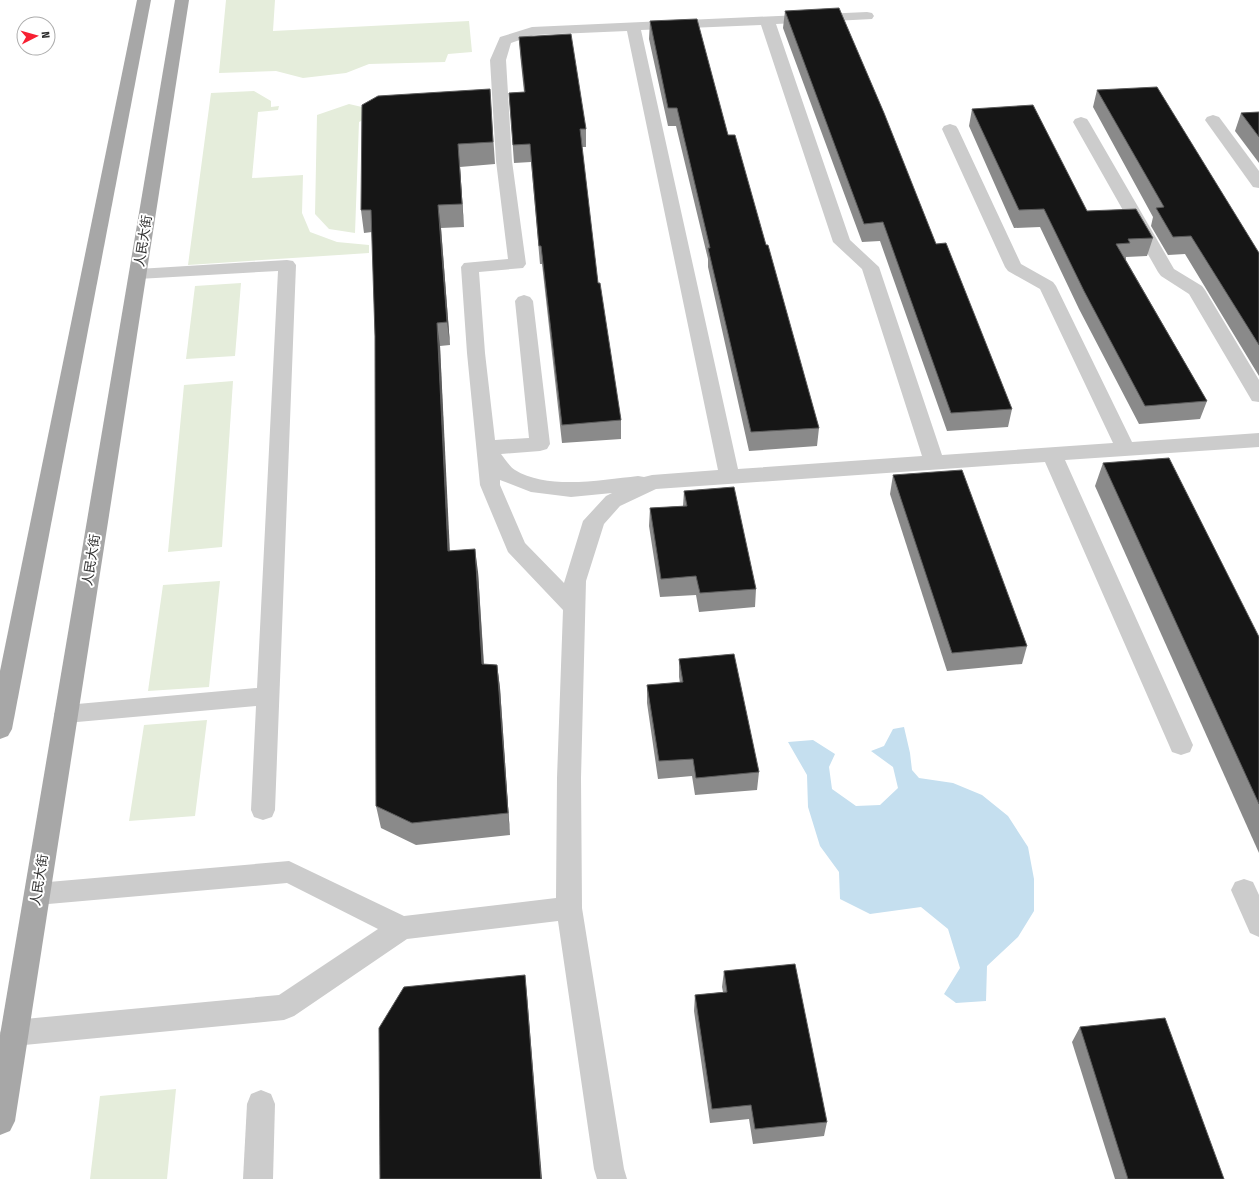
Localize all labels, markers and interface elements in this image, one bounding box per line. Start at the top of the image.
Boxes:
north arrow [16,16,56,56]
text: N [39,31,52,39]
street label: 人民大街 [132,214,154,268]
street label: 人民大街 [80,533,102,587]
street label: 人民大街 [28,853,50,907]

